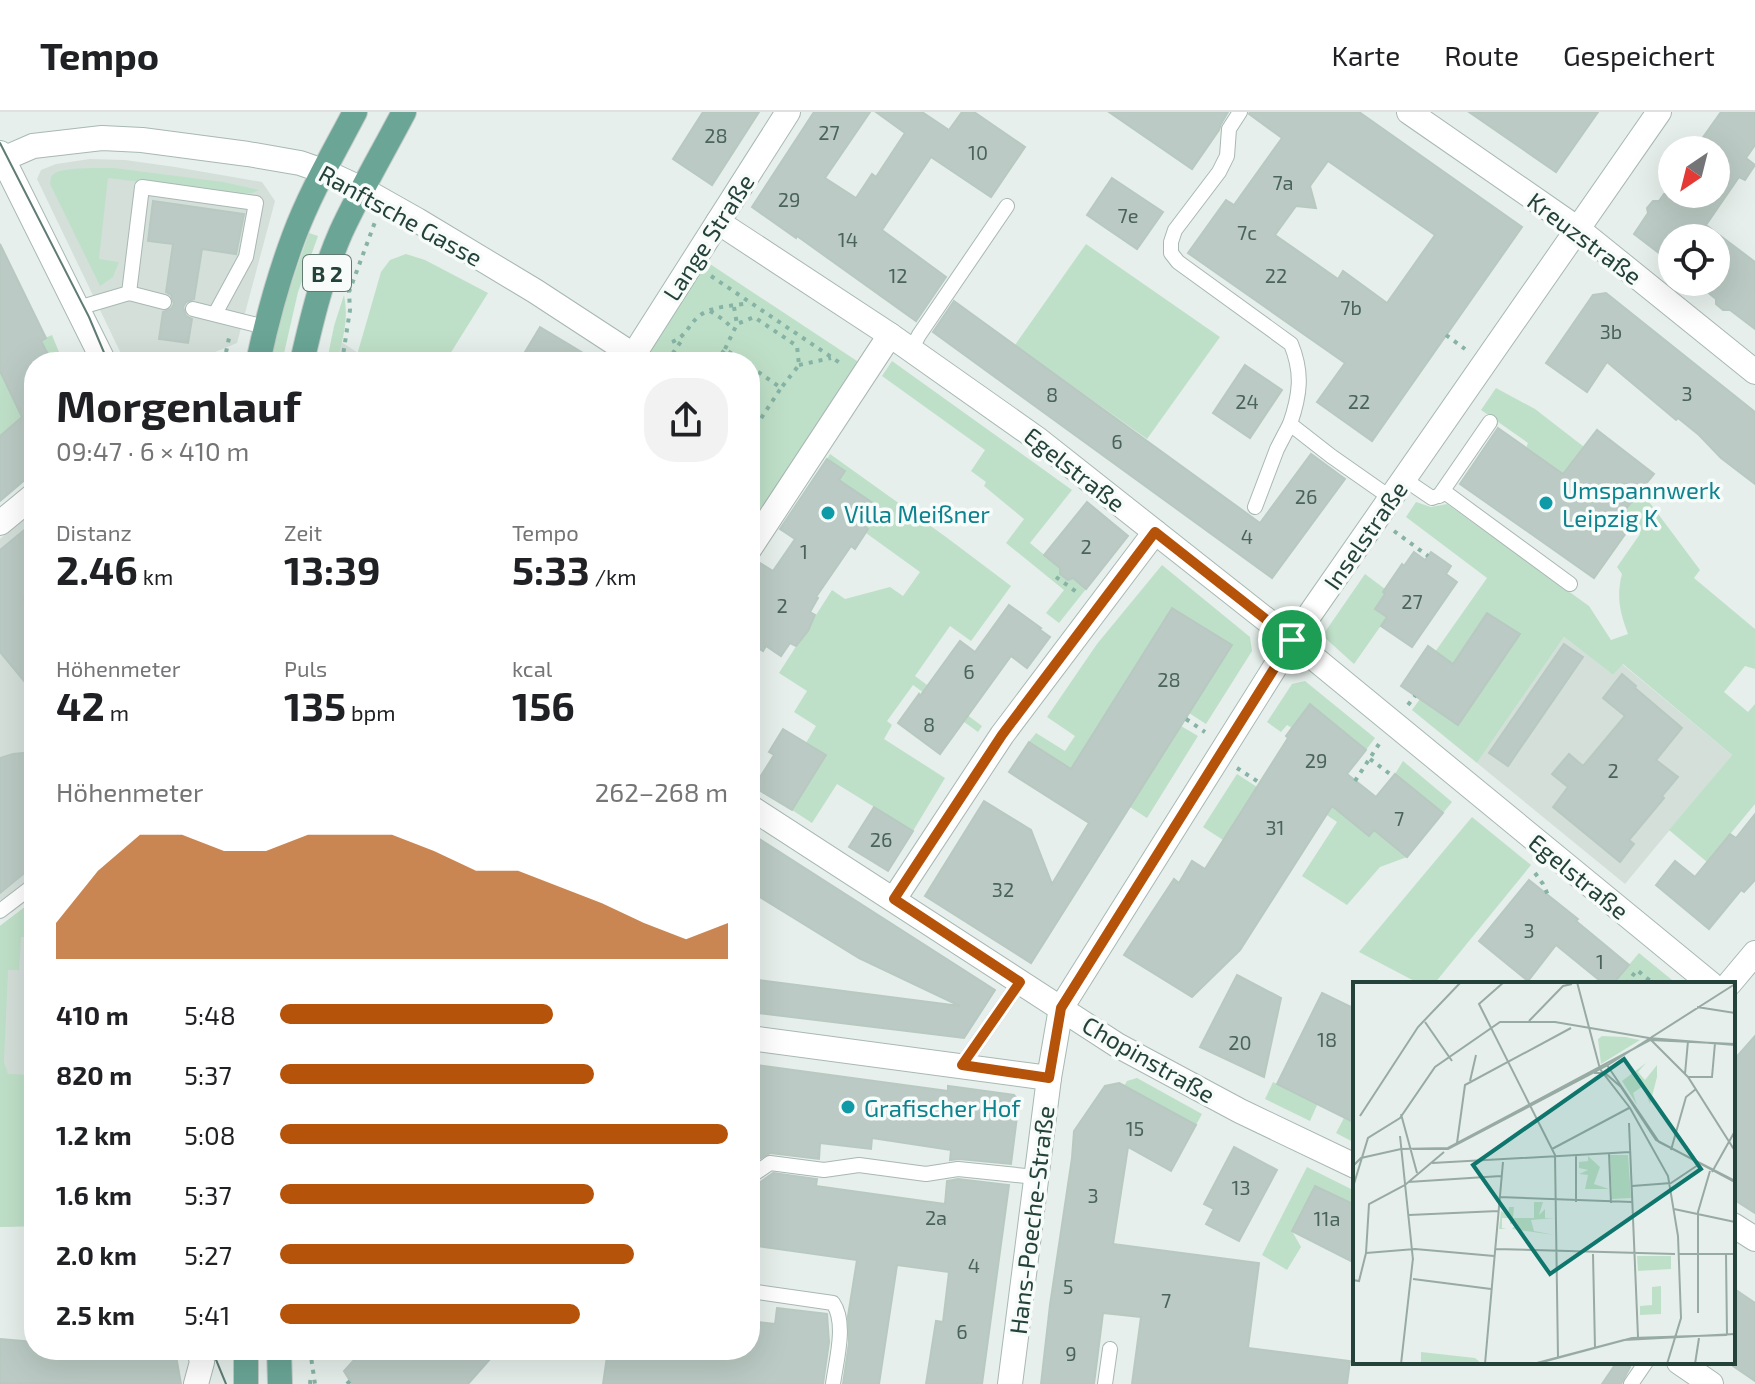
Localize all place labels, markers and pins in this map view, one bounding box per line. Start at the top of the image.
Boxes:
place label: Umspannwerk Leipzig K [1562,475,1721,532]
marker: Umspannwerk Leipzig K [1537,494,1555,512]
place label: Villa Meißner [844,499,990,528]
marker: Villa Meißner [819,504,837,522]
pin [1258,606,1326,674]
place label: Grafischer Hof [864,1093,1021,1122]
marker: Grafischer Hof [839,1098,857,1116]

